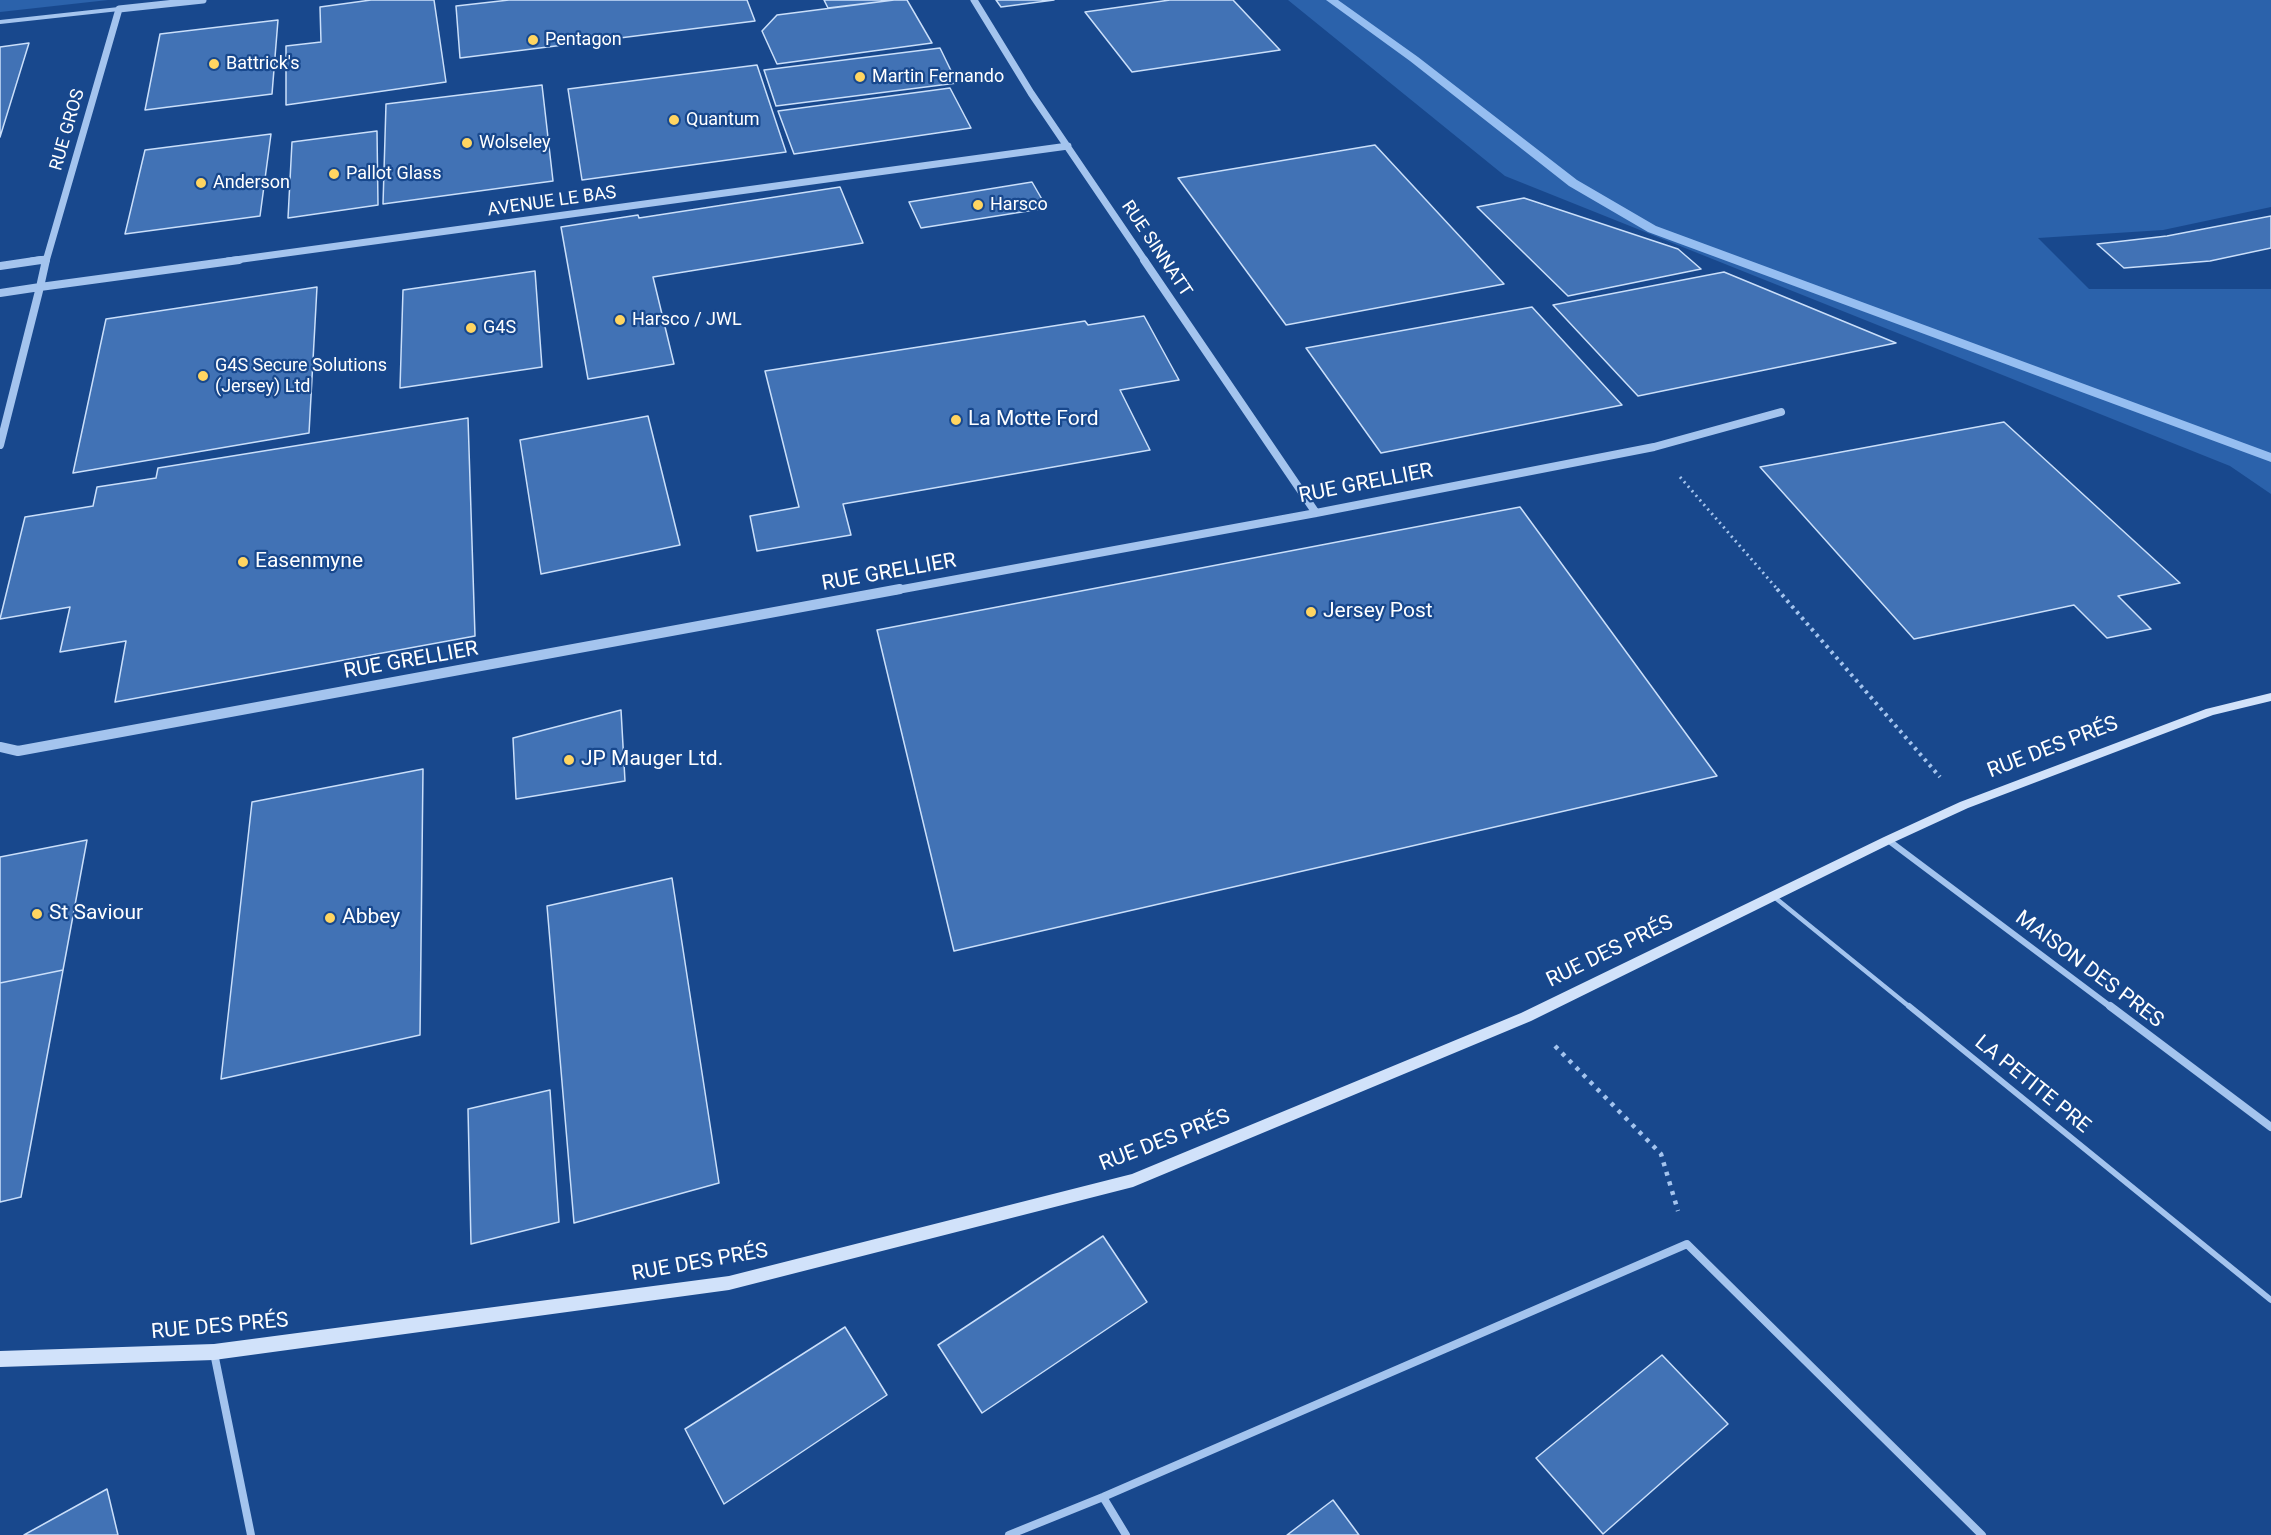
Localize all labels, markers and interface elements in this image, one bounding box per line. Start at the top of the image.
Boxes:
place label: Pentagon [545,29,622,51]
marker: Pentagon [526,33,540,47]
place label: Battrick's [226,53,300,75]
marker: Battrick's [207,57,221,71]
place label: Martin Fernando [872,66,1004,88]
marker: Martin Fernando [853,70,867,84]
street label: RUE GROS [46,87,90,173]
place label: Quantum [686,109,760,131]
marker: Quantum [667,113,681,127]
place label: Wolseley [479,132,550,154]
marker: Wolseley [460,136,474,150]
place label: Pallot Glass [346,163,441,185]
marker: Pallot Glass [327,167,341,181]
place label: Anderson [213,172,290,194]
marker: Anderson [194,176,208,190]
street label: AVENUE LE BAS [486,182,618,222]
place label: Harsco [990,194,1048,216]
street label: RUE SINNATT [1116,197,1196,301]
marker: Harsco [971,198,985,212]
place label: Harsco / JWL [632,309,742,331]
marker: Harsco / JWL [613,313,627,327]
place label: G4S [483,317,516,339]
marker: G4S [464,321,478,335]
place label: G4S Secure Solutions (Jersey) Ltd [215,355,387,398]
marker: G4S Secure Solutions (Jersey) Ltd [196,369,210,383]
place label: La Motte Ford [968,407,1098,433]
marker: La Motte Ford [949,413,963,427]
street label: RUE GRELLIER [1297,459,1435,509]
place label: Easenmyne [255,549,363,575]
street label: RUE GRELLIER [820,549,958,597]
marker: Easenmyne [236,555,250,569]
place label: Jersey Post [1323,599,1433,625]
marker: Jersey Post [1304,605,1318,619]
street label: RUE GRELLIER [342,637,480,685]
street label: RUE DES PRÉS [1984,712,2122,784]
place label: JP Mauger Ltd. [581,747,723,773]
marker: JP Mauger Ltd. [562,753,576,767]
place label: St Saviour [49,901,143,927]
place label: Abbey [342,905,400,931]
street label: MAISON DES PRES [2010,906,2168,1034]
marker: St Saviour [30,907,44,921]
street label: RUE DES PRÉS [1543,910,1677,994]
marker: Abbey [323,911,337,925]
street label: LA PETITE PRE [1969,1031,2095,1139]
street label: RUE DES PRÉS [1096,1105,1234,1177]
street label: RUE DES PRÉS [630,1239,770,1287]
street label: RUE DES PRÉS [150,1308,290,1346]

